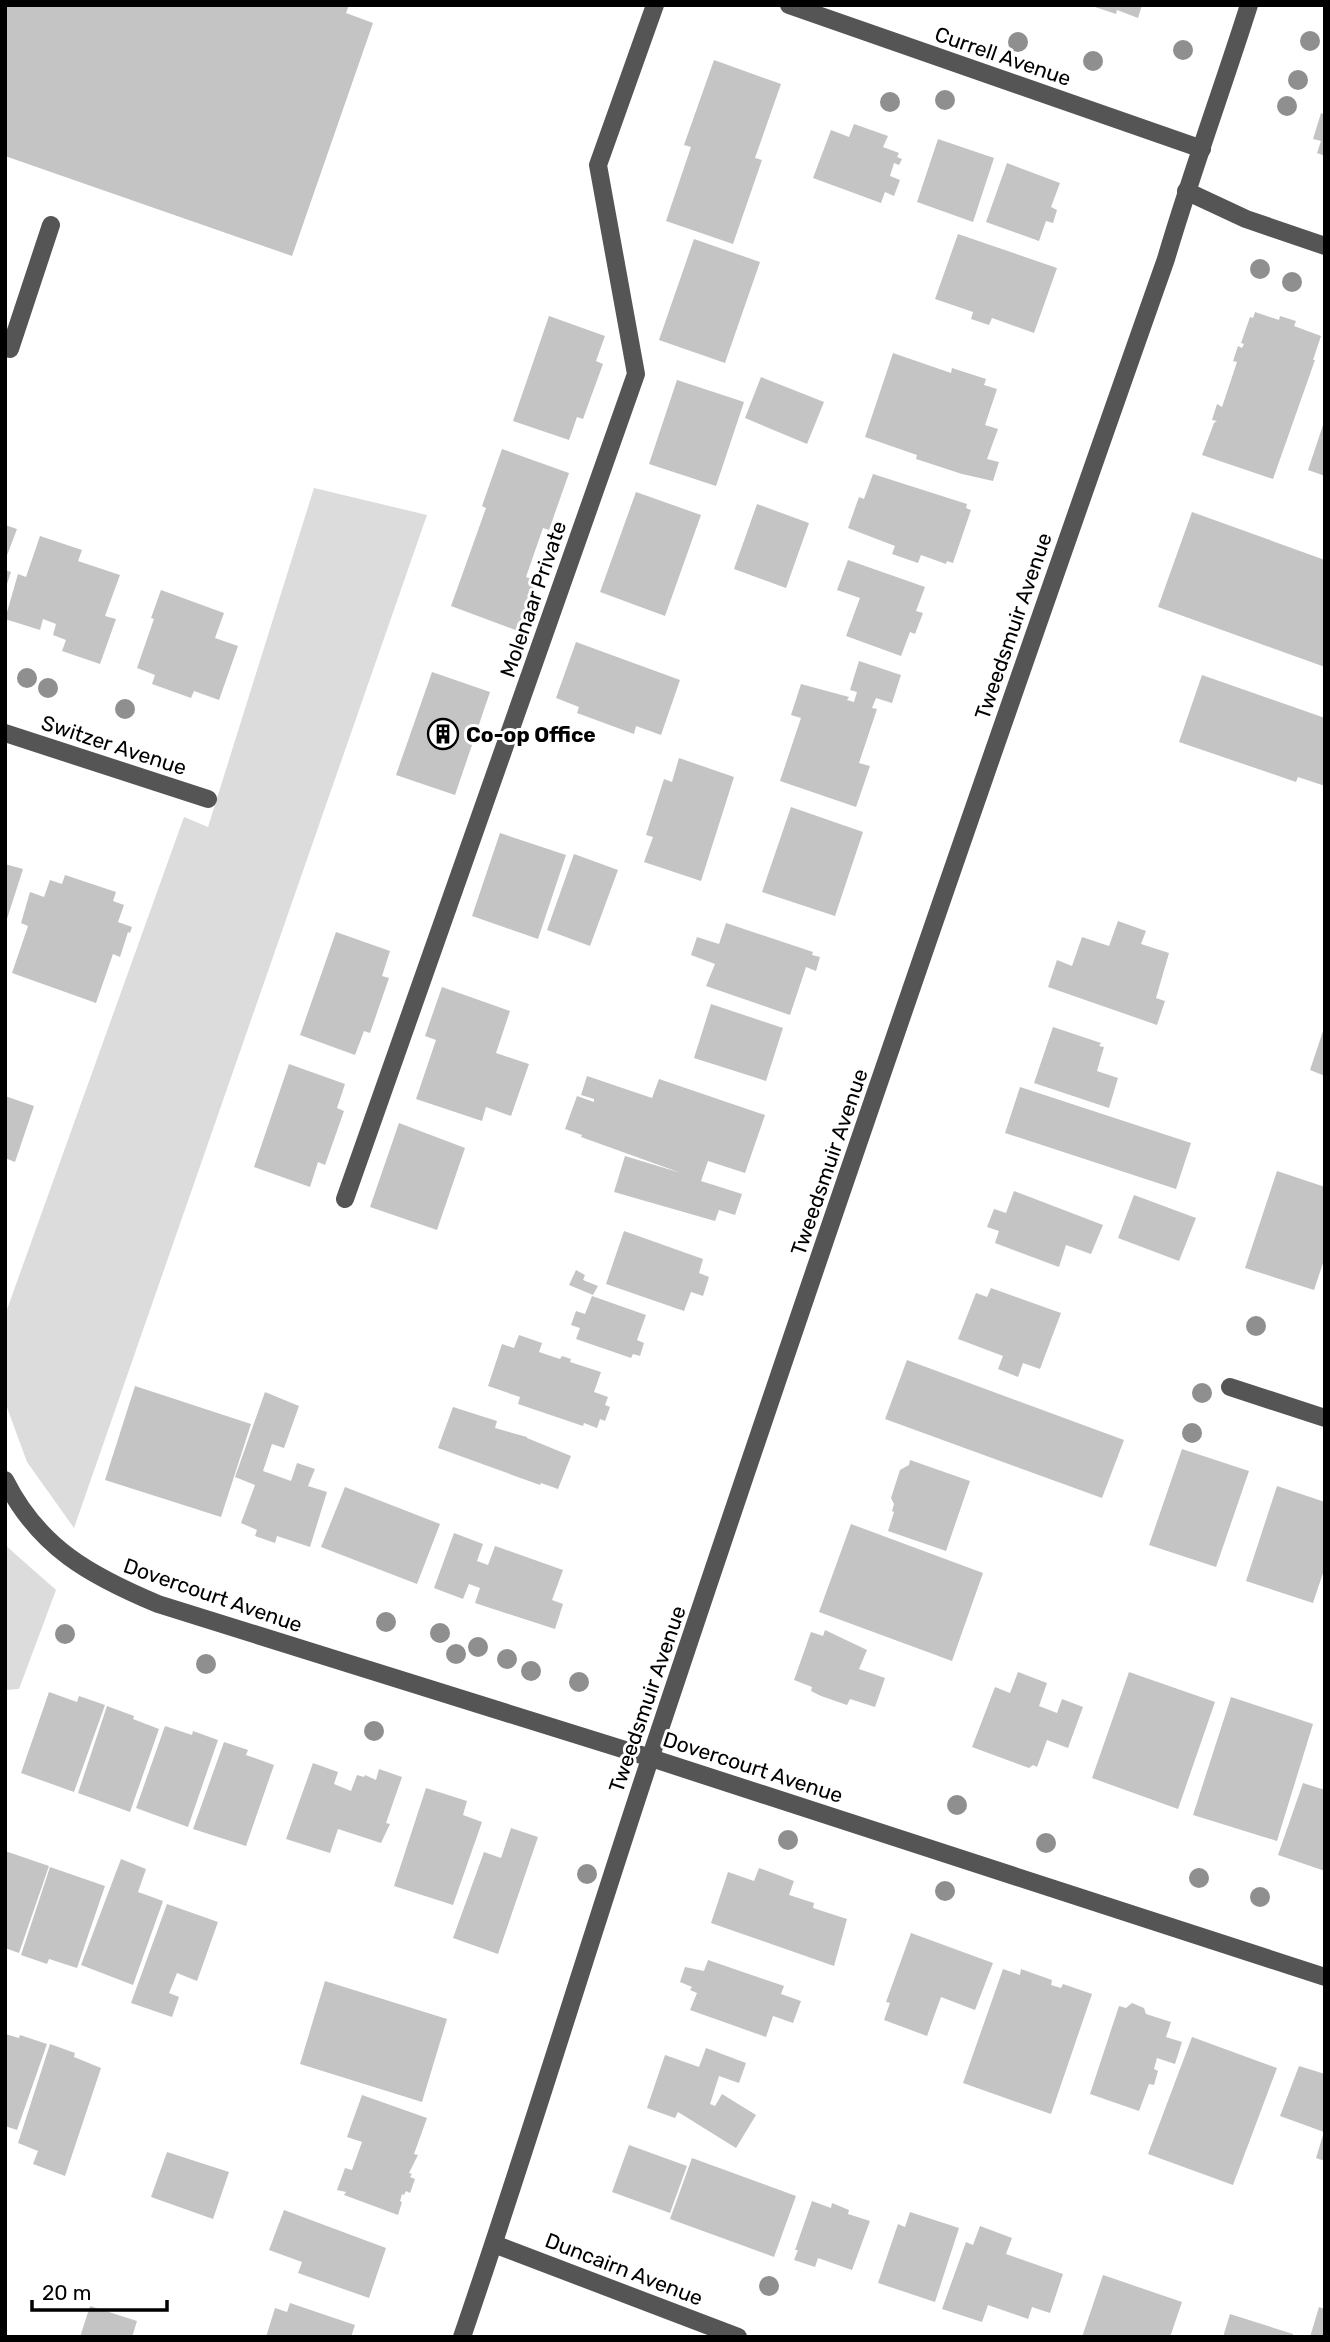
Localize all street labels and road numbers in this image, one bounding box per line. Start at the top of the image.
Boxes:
street label: Currell Avenue [932,21,1074,91]
street label: Molenaar Private [495,518,571,680]
street label: Tweedsmuir Avenue [969,529,1057,723]
street label: Switzer Avenue [38,710,190,780]
street label: Tweedsmuir Avenue [785,1065,873,1259]
street label: Dovercourt Avenue [120,1553,306,1637]
street label: Tweedsmuir Avenue [603,1602,691,1796]
street label: Dovercourt Avenue [660,1726,846,1808]
street label: Duncairn Avenue [542,2227,706,2311]

